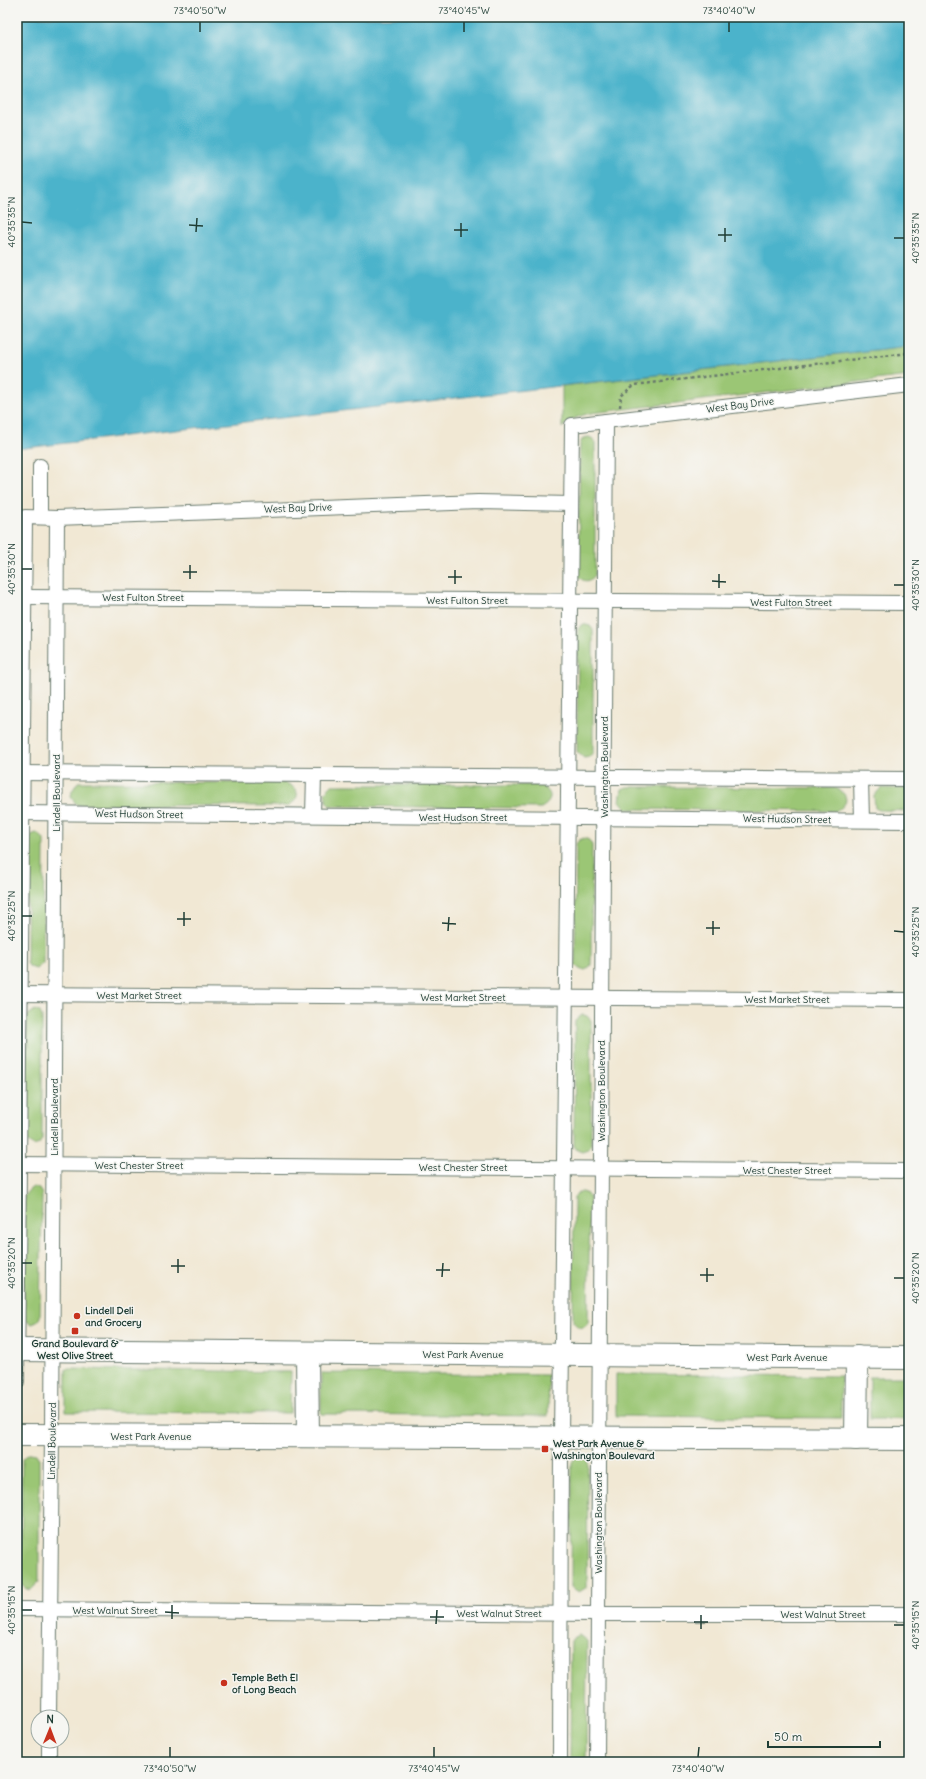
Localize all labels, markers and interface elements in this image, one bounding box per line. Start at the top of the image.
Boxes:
text: 73°40'50"W [174,4,226,17]
text: 73°40'45"W [438,4,490,17]
text: 73°40'40"W [703,4,755,17]
text: 40°35'35"N [5,197,18,247]
text: 40°35'35"N [909,213,922,263]
street label: West Bay Drive [705,394,775,416]
street label: West Bay Drive [264,500,332,516]
text: 40°35'30"N [5,543,18,595]
text: 40°35'30"N [909,559,922,611]
street label: West Fulton Street [102,591,184,604]
street label: West Fulton Street [426,594,508,607]
street label: West Fulton Street [750,596,832,609]
street label: Washington Boulevard [598,716,611,818]
street label: Lindell Boulevard [50,754,63,832]
street label: West Hudson Street [95,807,184,821]
street label: West Hudson Street [419,811,508,824]
street label: West Hudson Street [743,812,832,826]
text: 40°35'25"N [5,891,18,941]
text: 40°35'25"N [909,907,922,957]
street label: West Market Street [96,989,182,1002]
street label: West Market Street [420,991,506,1004]
street label: West Market Street [744,993,830,1006]
street label: Washington Boulevard [595,1040,608,1142]
street label: Lindell Boulevard [48,1078,61,1156]
street label: West Chester Street [95,1159,184,1172]
street label: West Chester Street [419,1161,508,1174]
street label: West Chester Street [743,1164,832,1177]
text: 40°35'20"N [5,1237,18,1289]
text: 40°35'20"N [909,1252,922,1304]
place label: Lindell Deli and Grocery [85,1304,142,1329]
marker: Lindell Deli and Grocery [72,1311,82,1321]
marker: Grand Boulevard & West Olive Street [70,1326,80,1336]
place label: Grand Boulevard & West Olive Street [32,1337,119,1362]
street label: West Park Avenue [423,1348,503,1361]
street label: West Park Avenue [747,1351,827,1364]
street label: Lindell Boulevard [45,1402,59,1480]
street label: West Park Avenue [111,1430,191,1443]
place label: West Park Avenue & Washington Boulevard [553,1437,655,1462]
marker: West Park Avenue & Washington Boulevard [540,1444,550,1454]
street label: Washington Boulevard [592,1472,605,1574]
text: 40°35'15"N [5,1585,18,1635]
text: 40°35'15"N [909,1600,922,1650]
street label: West Walnut Street [72,1604,158,1617]
street label: West Walnut Street [456,1607,542,1620]
street label: West Walnut Street [780,1608,866,1621]
place label: Temple Beth El of Long Beach [232,1671,298,1696]
marker: Temple Beth El of Long Beach [219,1678,229,1688]
north arrow [30,1709,70,1749]
text: N [46,1712,54,1726]
scale bar [768,1723,880,1749]
text: 50 m [774,1729,803,1744]
text: 73°40'50"W [144,1762,196,1775]
text: 73°40'45"W [408,1762,460,1775]
text: 73°40'40"W [672,1762,724,1775]

